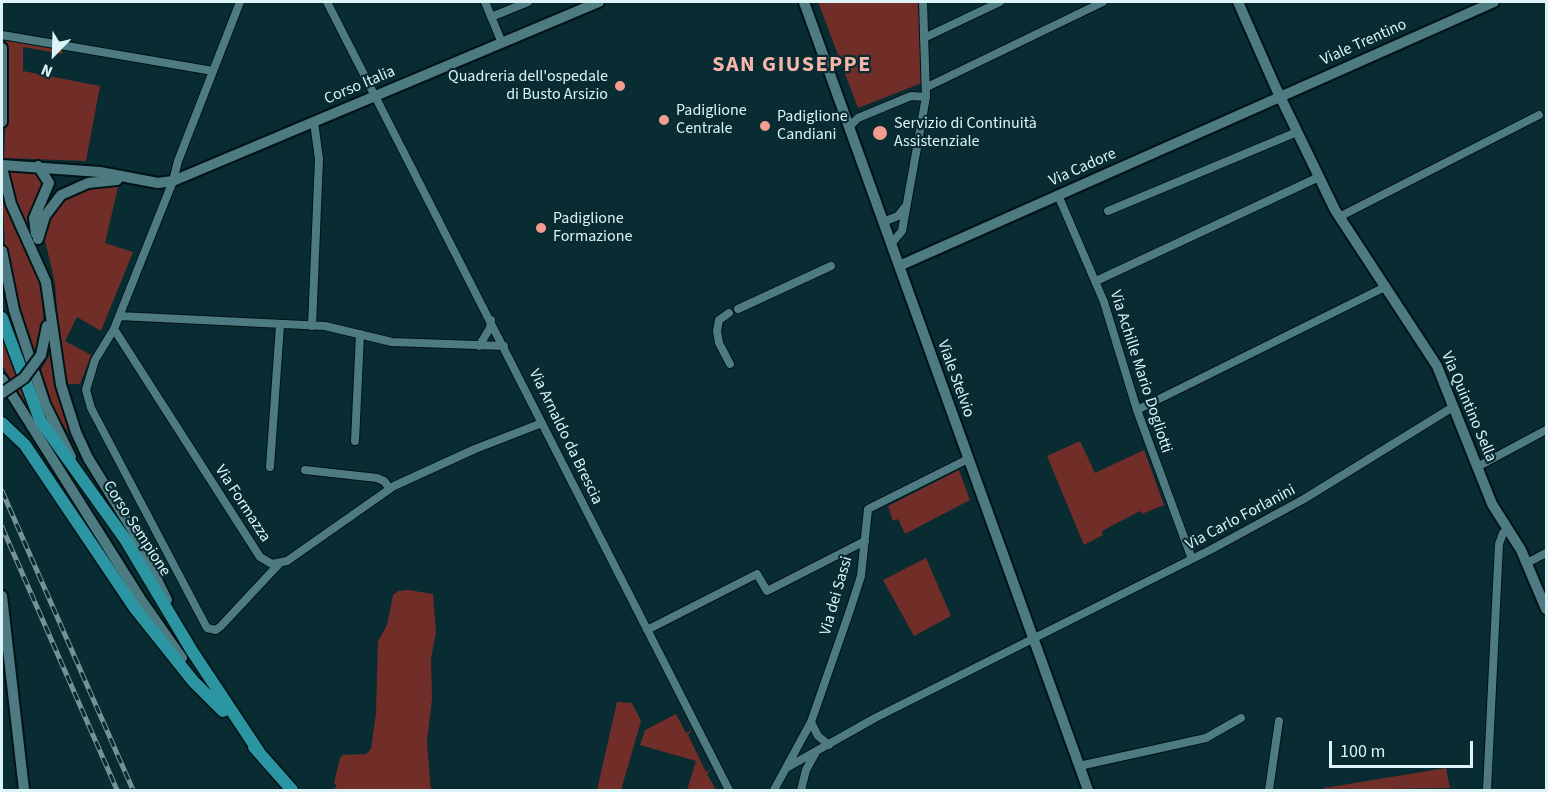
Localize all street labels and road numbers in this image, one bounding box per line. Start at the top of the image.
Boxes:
street label: Viale Trentino [1318,15,1410,71]
street label: Corso Italia [322,62,398,110]
street label: Via Cadore [1046,145,1120,191]
street label: Via Achille Mario Dogliotti [1105,288,1175,456]
street label: Viale Stelvio [932,338,978,420]
street label: Via Quintino Sella [1436,349,1500,465]
street label: Via Arnaldo da Brescia [524,366,606,508]
street label: Via Formazza [210,462,274,546]
street label: Corso Sempione [98,478,174,580]
street label: Via Carlo Forlanini [1183,481,1299,555]
street label: Via dei Sassi [817,554,857,638]

